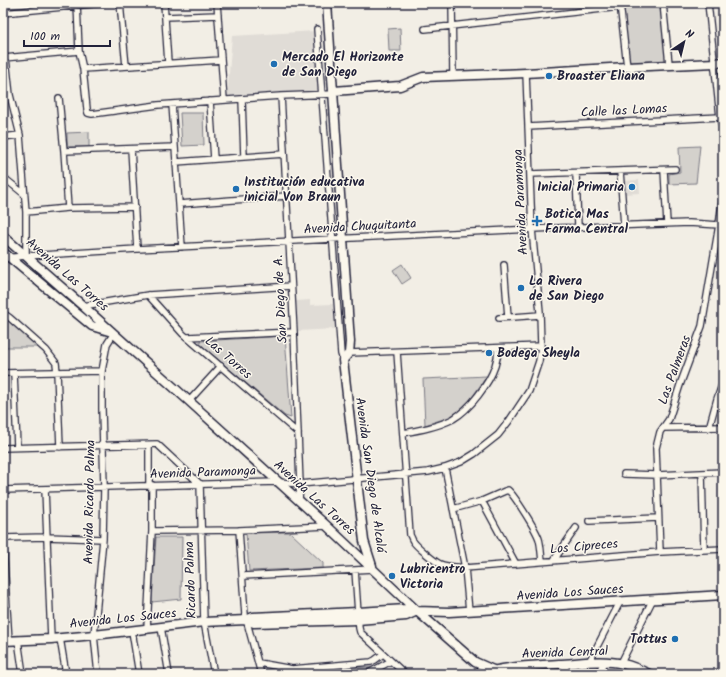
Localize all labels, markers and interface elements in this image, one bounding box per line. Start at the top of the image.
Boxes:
scale bar [24,22,110,48]
north arrow [664,22,704,62]
text: N [681,25,697,44]
text: 100 m [30,27,61,46]
place label: Mercado El Horizonte de San Diego [282,47,404,83]
marker: Mercado El Horizonte de San Diego [269,59,279,69]
place label: Broaster Eliana [557,66,645,87]
marker: Broaster Eliana [544,71,554,81]
street label: Calle las Lomas [580,98,668,124]
street label: Avenida Paramonga [508,148,534,256]
place label: Institución educativa inicial Von Braun [244,172,365,208]
place label: Inicial Primaria [537,177,624,198]
marker: Inicial Primaria [627,182,637,192]
marker: Institución educativa inicial Von Braun [231,184,241,194]
place label: Botica Mas Farma Central [545,204,628,240]
street label: Avenida Chuquitanta [303,214,417,240]
marker: Botica Mas Farma Central [532,216,542,226]
street label: Avenida Las Torres [21,233,113,317]
street label: San Diego de A. [268,254,294,344]
place label: La Rivera de San Diego [529,271,604,307]
marker: La Rivera de San Diego [516,283,526,293]
street label: Las Torres [200,331,257,385]
street label: Las Palmeras [653,332,697,408]
place label: Bodega Sheyla [497,343,580,364]
marker: Bodega Sheyla [484,348,494,358]
street label: Avenida San Diego de Alcalá [349,396,392,556]
street label: Avenida Ricardo Palma [78,440,102,564]
street label: Avenida Las Torres [268,455,360,541]
street label: Avenida Paramonga [150,461,256,485]
street label: Los Cipreces [549,534,619,560]
street label: Ricardo Palma [179,541,203,619]
place label: Lubricentro Victoria [400,559,465,595]
marker: Lubricentro Victoria [387,571,397,581]
street label: Avenida Los Sauces [516,579,625,607]
street label: Avenida Los Sauces [69,603,178,635]
place label: Tottus [630,629,667,650]
marker: Tottus [670,634,680,644]
street label: Avenida Central [522,641,608,665]

